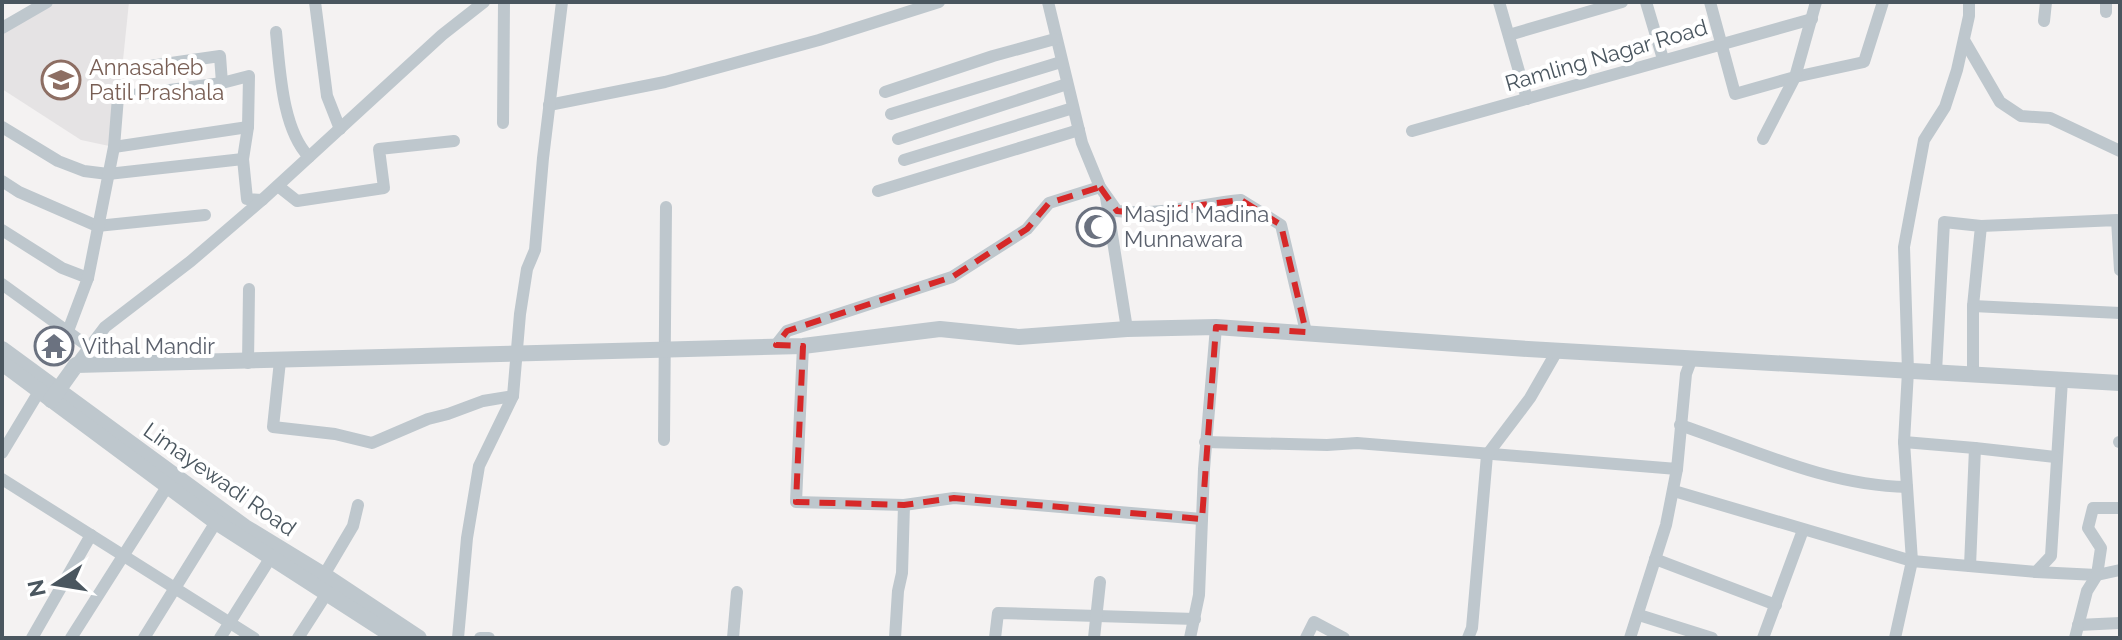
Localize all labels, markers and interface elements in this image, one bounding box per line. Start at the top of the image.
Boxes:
street label: Ramling Nagar Road [1502,14,1710,96]
place label: Annasaheb Patil Prashala [89,54,224,105]
school or university icon: Annasaheb Patil Prashala [40,59,82,101]
place label: Masjid Madina Munnawara [1124,201,1269,252]
mosque icon: Masjid Madina Munnawara [1075,206,1117,248]
temple icon: Vithal Mandir [33,325,75,367]
place label: Vithal Mandir [82,333,215,359]
street label: Limayewadi Road [139,417,301,541]
north arrow [16,544,96,624]
text: N [22,577,51,599]

